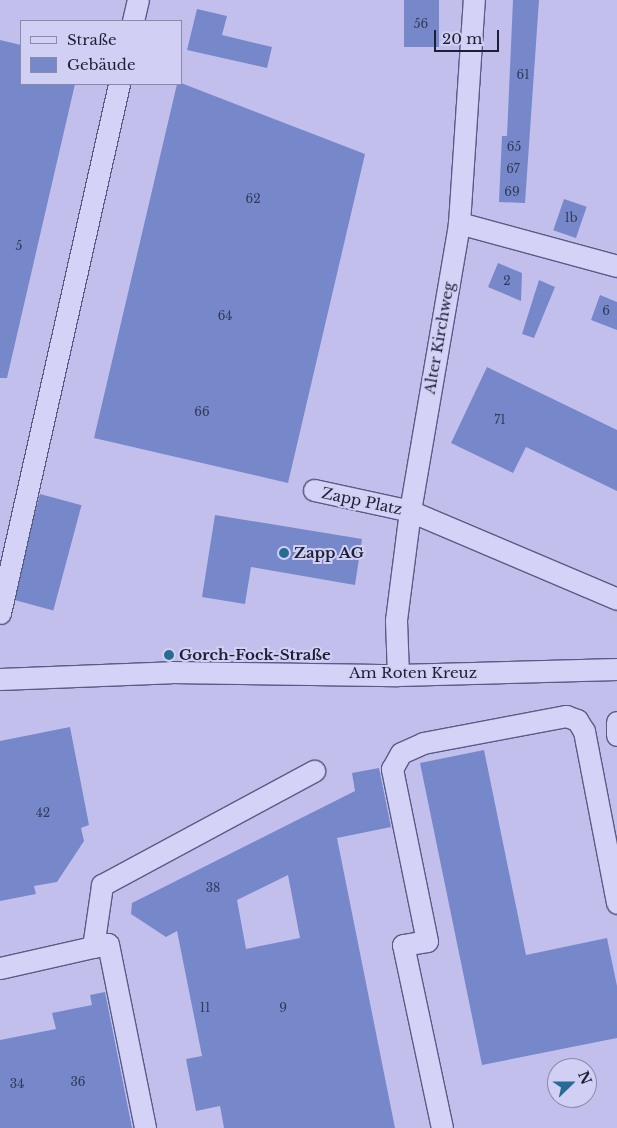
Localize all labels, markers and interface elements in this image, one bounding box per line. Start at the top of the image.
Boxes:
house number: 56 [414,17,428,31]
legend [20,20,182,85]
scale bar [437,20,502,52]
text: 20 m [442,29,482,48]
text: Straße [67,30,117,49]
text: Gebäude [67,55,136,74]
house number: 61 [516,68,530,82]
house number: 65 [507,140,521,154]
house number: 67 [506,162,520,176]
house number: 69 [504,185,520,199]
house number: 62 [245,192,261,206]
house number: 1b [564,211,578,225]
house number: 5 [16,239,22,253]
house number: 2 [503,274,511,288]
street label: Alter Kirchweg [420,280,458,396]
house number: 6 [602,304,610,318]
house number: 64 [218,309,232,323]
house number: 66 [194,405,210,419]
house number: 71 [494,413,506,427]
street label: Zapp Platz [320,484,404,518]
place label: Zapp AG [294,544,364,562]
marker: Zapp AG [278,547,290,559]
place label: Gorch-Fock-Straße [179,646,331,664]
marker: Gorch-Fock-Straße [163,649,175,661]
street label: Am Roten Kreuz [349,664,477,682]
house number: 42 [36,806,50,820]
house number: 38 [206,881,220,895]
house number: 11 [200,1001,210,1015]
house number: 9 [279,1001,287,1015]
north arrow [547,1058,597,1108]
text: N [574,1068,596,1087]
house number: 36 [70,1075,86,1089]
house number: 34 [10,1077,24,1091]

